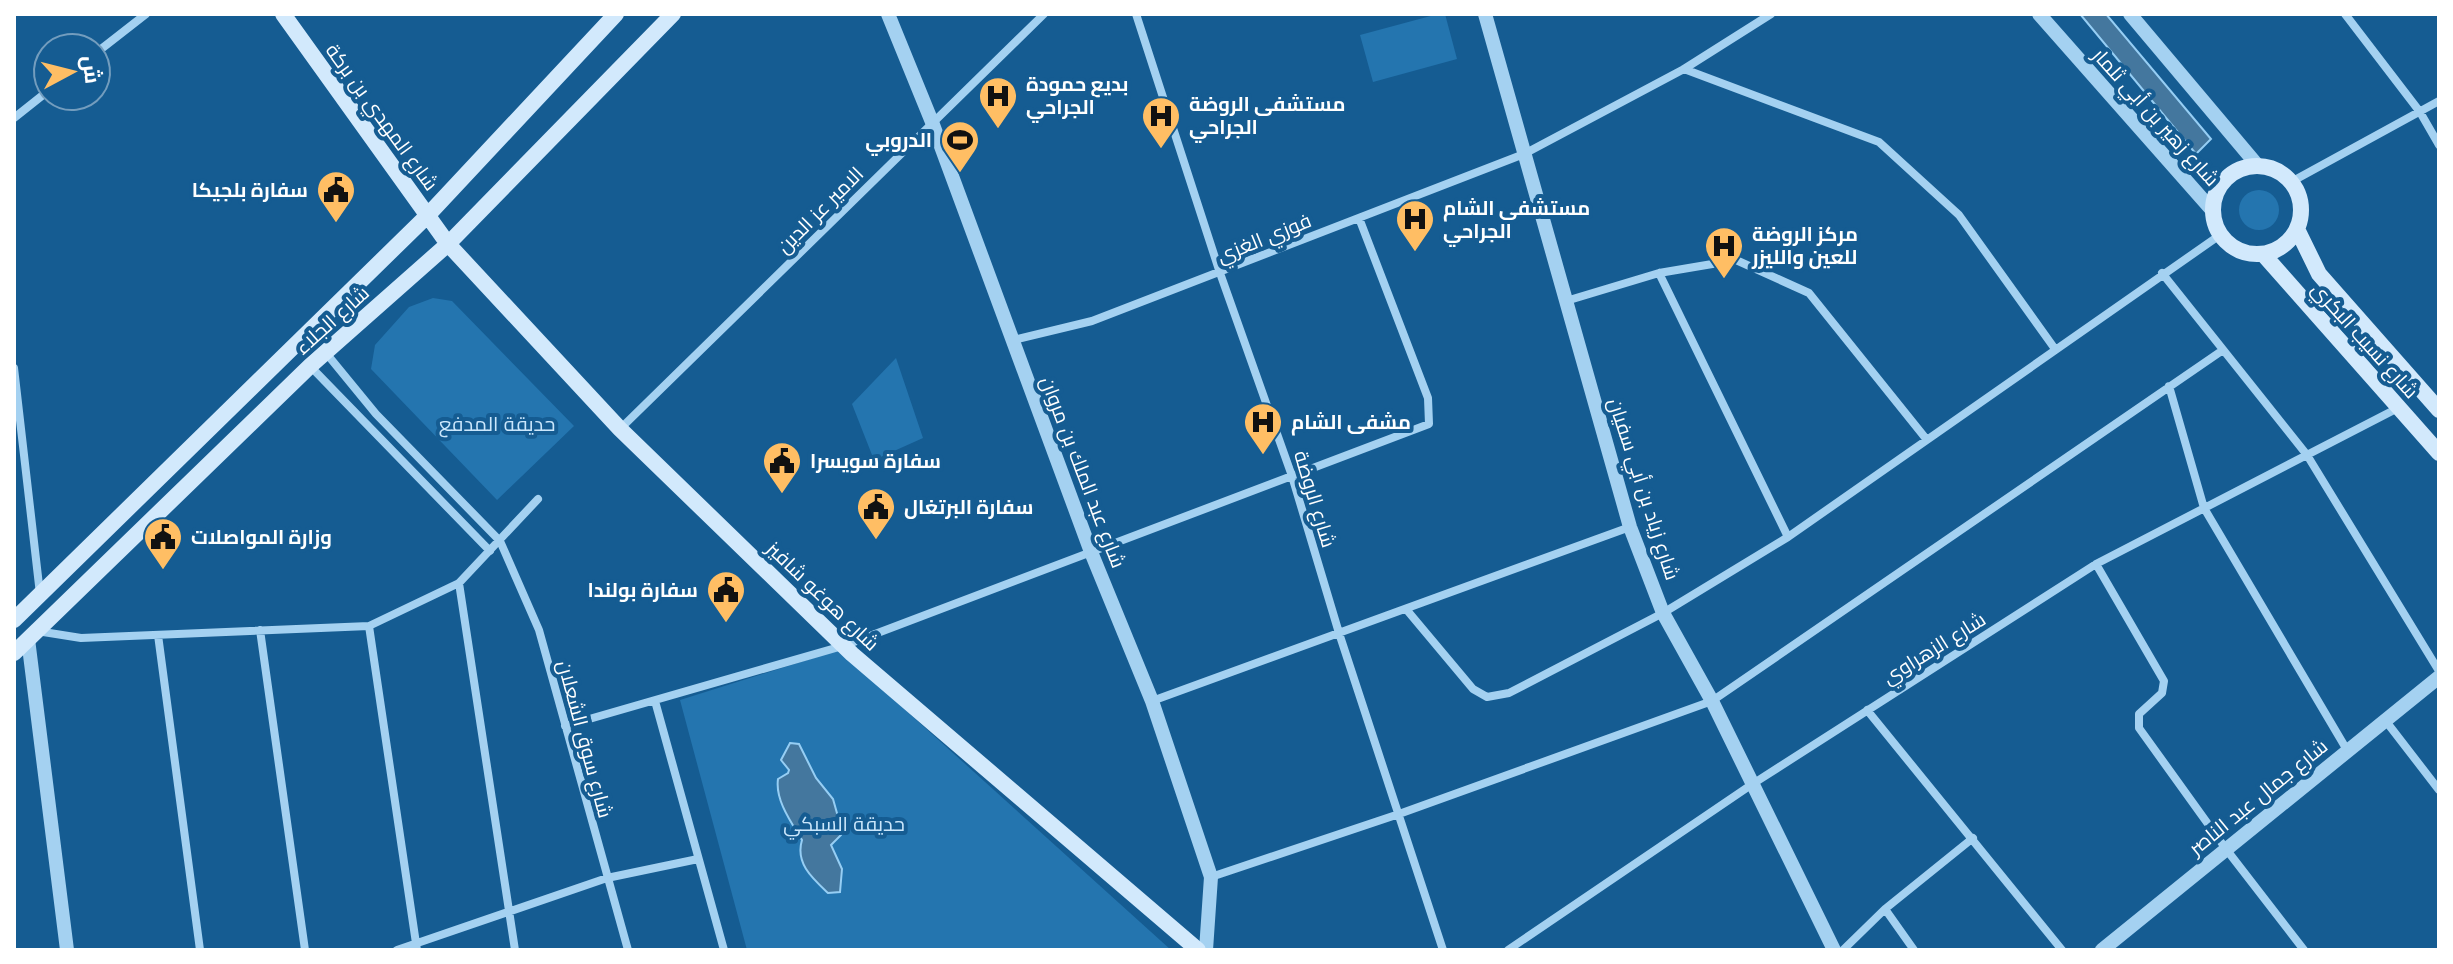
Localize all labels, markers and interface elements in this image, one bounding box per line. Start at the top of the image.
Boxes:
north arrow [32,32,112,112]
street label: شارع المهدي بن بركة [317,38,445,197]
street label: شارع زهير بن أبي ثلمار [2084,41,2226,193]
text: ش [74,54,108,86]
place label: بديع حمودة الجراحي [1026,70,1128,123]
hospital icon: بديع حمودة الجراحي [977,75,1019,130]
place label: مستشفى الروضة الجراحي [1189,90,1345,143]
hospital icon: مستشفى الروضة الجراحي [1140,95,1182,150]
sports icon: الدروبي [939,119,981,174]
place label: الدروبي [865,126,932,156]
street label: الامير عز الدين [770,160,870,260]
public building icon: سفارة بلجيكا [315,169,357,224]
place label: سفارة بلجيكا [192,176,308,204]
place label: مستشفى الشام الجراحي [1443,194,1590,247]
hospital icon: مستشفى الشام الجراحي [1394,198,1436,253]
street label: فوزي الغزي [1213,206,1316,272]
place label: مركز الروضة للعين والليزر [1751,220,1858,271]
hospital icon: مركز الروضة للعين والليزر [1703,225,1745,280]
street label: شارع نسيب البكري [2304,276,2425,406]
street label: شارع الجلاء [289,279,375,361]
street label: شارع عبد الملك بن مروان [1034,372,1132,572]
street label: شارع زياد بن أبي سفيان [1599,394,1687,584]
hospital icon: مشفى الشام [1242,401,1284,456]
place label: مشفى الشام [1291,408,1411,436]
park label: حديقة المدفع [439,410,555,438]
public building icon: سفارة سويسرا [761,440,803,495]
place label: سفارة سويسرا [810,447,941,475]
street label: شارع الروضة [1287,447,1343,551]
public building icon: سفارة البرتغال [855,486,897,541]
place label: سفارة البرتغال [904,493,1034,521]
public building icon: وزارة المواصلات [142,516,184,571]
place label: وزارة المواصلات [191,523,332,551]
street label: شارع هوغو شافيز [760,534,886,657]
public building icon: سفارة بولندا [705,569,747,624]
place label: سفارة بولندا [587,576,698,604]
street label: شارع الزهراوي [1877,605,1992,693]
street label: شارع سوق الشعلان [550,657,620,821]
street label: شارع جمال عبد الناصر [2182,732,2333,862]
park label: حديقة السبكي [783,810,905,840]

